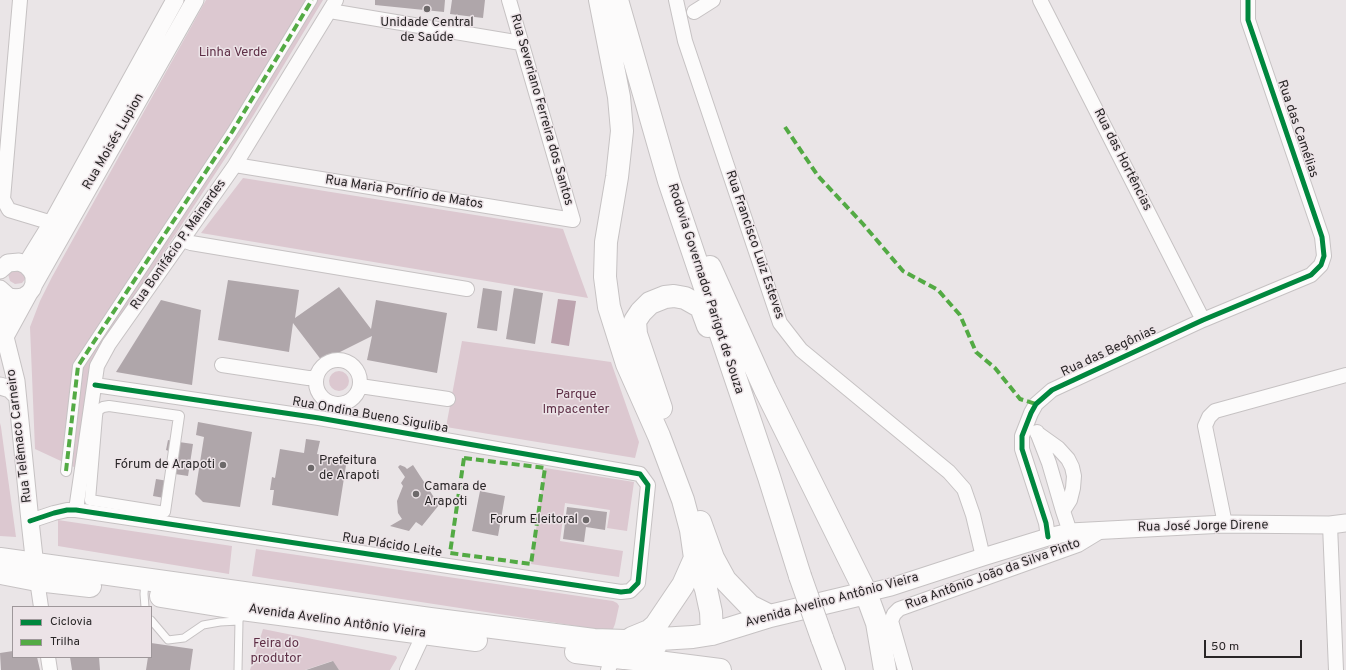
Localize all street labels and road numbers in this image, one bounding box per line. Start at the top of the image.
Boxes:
street label: Rua Severiano Ferreira dos Santos [506,12,576,208]
street label: Rua das Camélias [1273,78,1321,180]
street label: Rua Moisés Lupion [80,91,148,193]
street label: Rua das Hortências [1089,106,1155,214]
street label: Rua Francisco Luiz Esteves [721,169,787,321]
street label: Rua Maria Porfírio de Matos [324,173,484,213]
street label: Rua Bonifácio P. Mainardes [128,177,230,313]
street label: Rodovia Governador Parigot de Souza [664,182,746,396]
street label: Rua das Begônias [1059,323,1159,381]
street label: Rua Telêmaco Carneiro [4,368,36,504]
street label: Rua Ondina Bueno Siguliba [291,395,449,437]
street label: Rua José Jorge Direne [1137,518,1269,536]
street label: Rua Plácido Leite [341,530,443,562]
street label: Rua Antônio João da Silva Pinto [903,536,1083,614]
street label: Avenida Avelino Antônio Vieira [744,570,920,632]
street label: Avenida Avelino Antônio Vieira [247,602,427,642]

